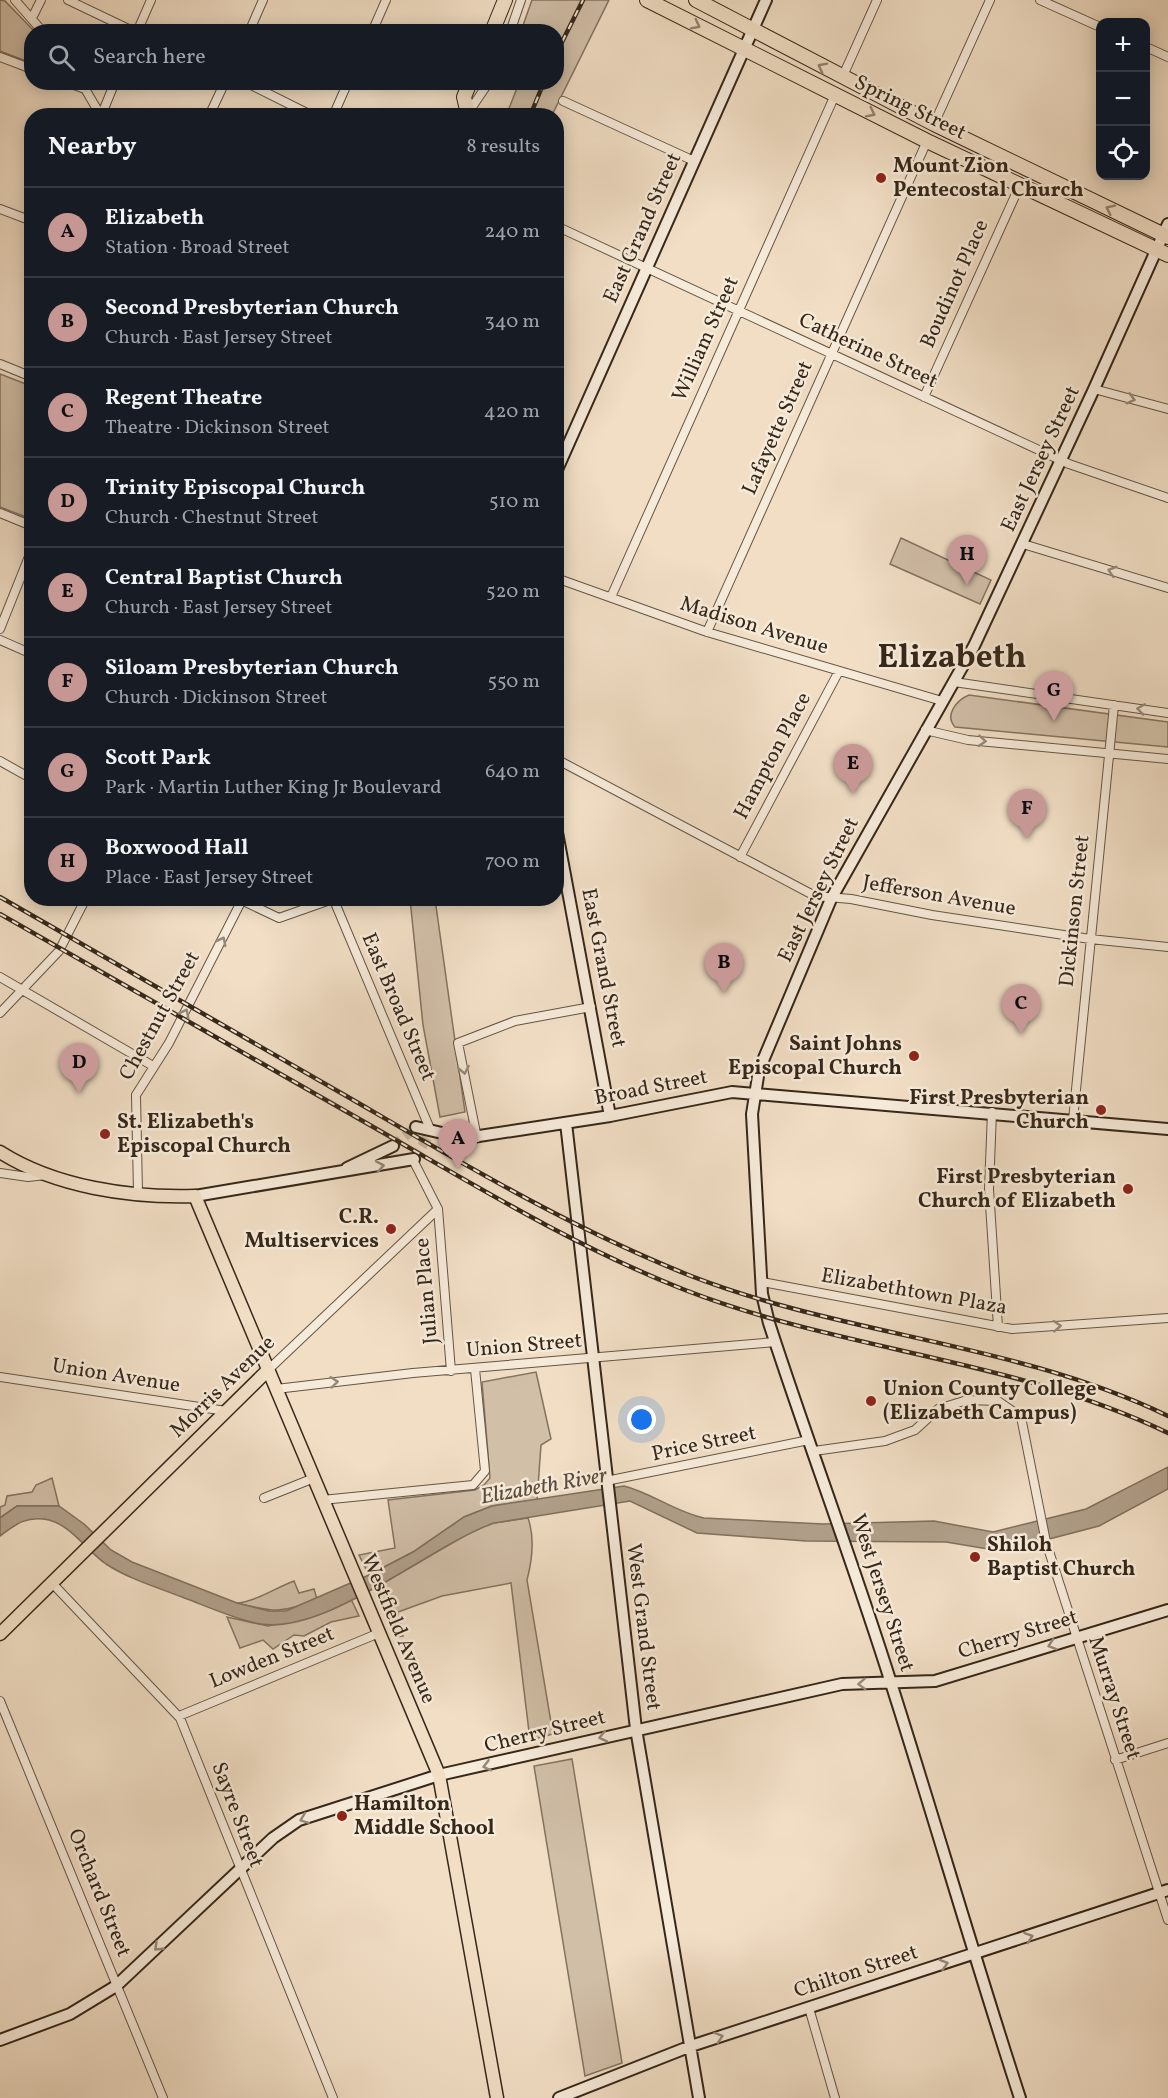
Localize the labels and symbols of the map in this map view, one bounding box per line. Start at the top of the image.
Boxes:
one-way arrow [689,18,700,29]
one-way arrow [818,63,829,75]
street label: Spring Street [849,68,971,148]
one-way arrow [865,106,876,118]
street label: East Grand Street [597,148,689,308]
place label: Mount Zion Pentecostal Church [893,152,1084,205]
marker: Mount Zion Pentecostal Church [874,171,888,185]
one-way arrow [1106,205,1117,217]
street label: Boudinot Place [914,215,996,353]
street label: William Street [666,272,746,406]
street label: Catherine Street [794,306,942,396]
street label: Lafayette Street [735,356,821,500]
street label: East Jersey Street [994,381,1088,537]
one-way arrow [1125,392,1136,404]
pin: H [948,536,986,585]
one-way arrow [1107,566,1118,578]
street label: Madison Avenue [676,590,832,662]
district label: Elizabeth [878,636,1026,682]
pin: G [1034,672,1074,721]
street label: Hampton Place [727,687,819,825]
one-way arrow [1137,703,1146,715]
one-way arrow [977,734,986,747]
pin: E [834,744,872,794]
pin: F [1008,790,1046,839]
street label: East Jersey Street [771,813,867,967]
street label: Dickinson Street [1053,834,1097,988]
street label: Jefferson Avenue [860,868,1018,924]
street label: East Grand Street [573,886,633,1050]
street label: East Broad Street [354,929,442,1085]
one-way arrow [215,936,226,947]
pin: B [704,944,744,993]
street label: Chestnut Street [113,946,207,1086]
pin: C [1002,984,1040,1034]
one-way arrow [177,1008,189,1019]
place label: Saint Johns Episcopal Church [728,1030,902,1083]
pin: D [60,1044,98,1093]
marker: Saint Johns Episcopal Church [907,1049,921,1063]
street label: Broad Street [592,1063,710,1113]
one-way arrow [457,1065,470,1075]
place label: First Presbyterian Church [909,1084,1089,1137]
marker: First Presbyterian Church [1094,1103,1108,1117]
place label: St. Elizabeth's Episcopal Church [117,1108,291,1161]
pin: A [438,1120,478,1169]
marker: St. Elizabeth's Episcopal Church [98,1127,112,1141]
one-way arrow [374,1160,384,1173]
place label: First Presbyterian Church of Elizabeth [918,1163,1116,1216]
marker: First Presbyterian Church of Elizabeth [1121,1182,1135,1196]
place label: C.R. Multiservices [244,1203,379,1256]
marker: C.R. Multiservices [384,1222,398,1236]
street label: Julian Place [408,1236,446,1345]
street label: Elizabethtown Plaza [819,1261,1009,1323]
one-way arrow [1052,1319,1061,1332]
street label: Union Street [465,1327,583,1365]
street label: Morris Avenue [164,1329,282,1445]
street label: Union Avenue [50,1352,182,1400]
place label: Union County College (Elizabeth Campus) [883,1375,1097,1428]
one-way arrow [330,1376,339,1389]
marker: Union County College (Elizabeth Campus) [864,1394,878,1408]
your location [627,1405,656,1434]
street label: Price Street [649,1419,759,1469]
water label: Elizabeth River [478,1460,611,1513]
street label: West Jersey Street [843,1510,921,1676]
place label: Shiloh Baptist Church [987,1531,1136,1584]
street label: West Grand Street [618,1542,668,1712]
street label: Westfield Avenue [353,1550,443,1708]
marker: Shiloh Baptist Church [968,1550,982,1564]
street label: Cherry Street [955,1603,1081,1667]
street label: Lowden Street [205,1620,339,1696]
street label: Murray Street [1080,1632,1148,1764]
one-way arrow [1047,1637,1058,1650]
one-way arrow [858,1678,867,1690]
street label: Cherry Street [481,1703,609,1761]
one-way arrow [598,1730,608,1743]
street label: Sayre Street [204,1758,270,1872]
one-way arrow [482,1758,492,1771]
place label: Hamilton Middle School [354,1790,495,1843]
marker: Hamilton Middle School [335,1809,349,1823]
one-way arrow [299,1812,310,1824]
street label: Orchard Street [60,1825,138,1961]
one-way arrow [1023,1931,1034,1944]
street label: Chilton Street [790,1938,922,2006]
one-way arrow [154,1939,165,1950]
one-way arrow [938,1959,949,1971]
one-way arrow [713,2032,724,2044]

